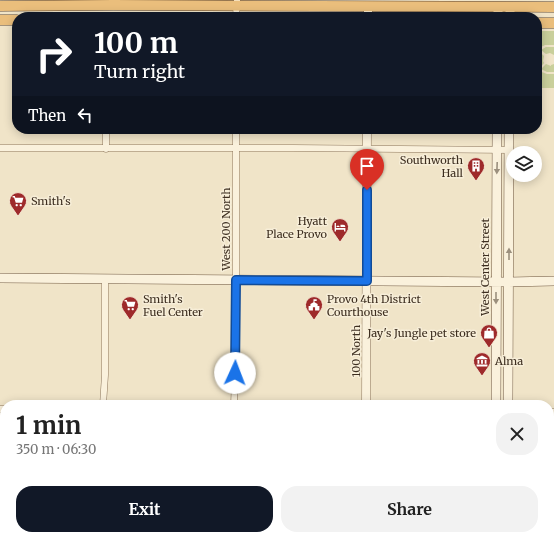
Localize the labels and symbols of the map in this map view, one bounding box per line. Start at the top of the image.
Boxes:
pin [350,149,384,190]
place label: Southworth Hall [400,153,464,180]
building icon: Southworth Hall [466,156,486,181]
one-way arrow [494,162,500,175]
street label: West 200 North [219,187,233,272]
supermarket icon: Smith's [8,191,28,216]
place label: Smith's [31,194,71,208]
place label: Hyatt Place Provo [266,214,328,241]
hotel icon: Hyatt Place Provo [330,217,350,242]
street label: West Center Street [478,218,492,317]
one-way arrow [506,247,512,260]
place label: Smith's Fuel Center [143,292,203,319]
place label: Provo 4th District Courthouse [327,292,422,319]
one-way arrow [493,292,499,305]
supermarket icon: Smith's Fuel Center [120,295,140,320]
public building icon: Provo 4th District Courthouse [304,295,324,320]
shop icon: Jay's Jungle pet store [479,323,499,348]
street label: 100 North [349,324,363,377]
place label: Jay's Jungle pet store [366,326,476,340]
museum icon: Alma [472,351,492,376]
position arrow [214,352,256,394]
place label: Alma [494,354,523,368]

